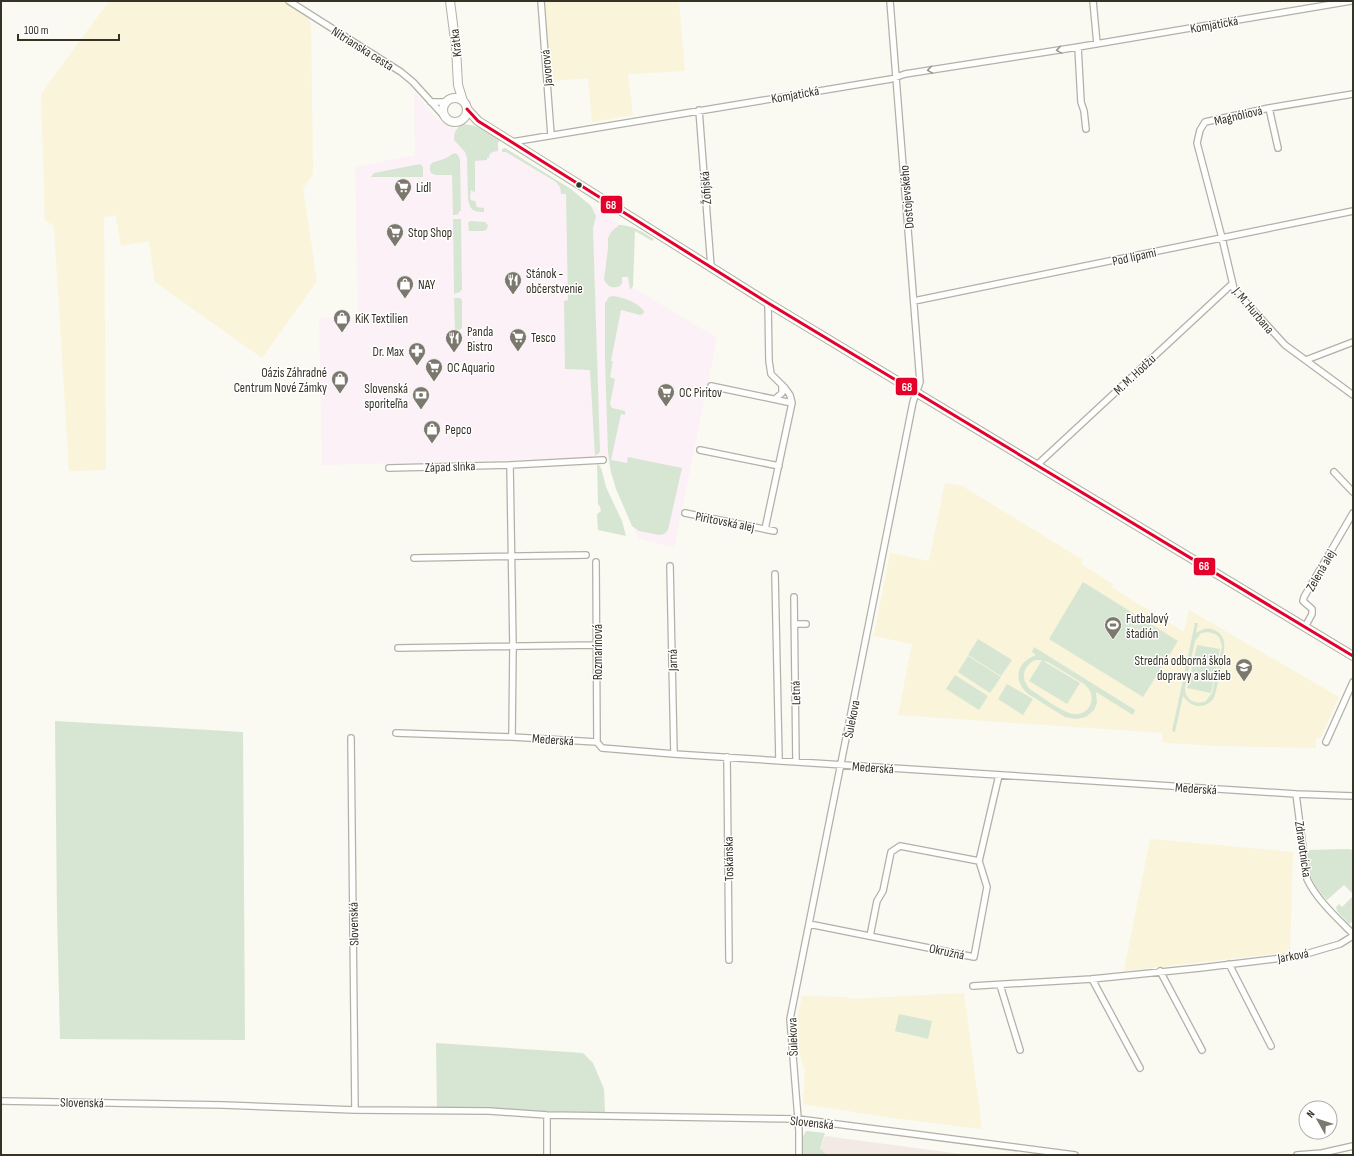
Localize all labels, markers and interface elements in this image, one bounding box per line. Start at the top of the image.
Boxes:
street label: Komjatická [1189,13,1239,37]
scale bar [18,16,119,42]
text: 100 m [24,23,49,38]
street label: Nitrianska cesta [328,23,397,74]
street label: Krátka [447,28,465,58]
one-way arrow [1055,45,1062,54]
street label: Javorová [537,49,557,88]
one-way arrow [927,65,933,74]
street label: Komjatická [770,83,820,107]
street label: Magnóliová [1212,103,1264,129]
street label: Dostojevského [896,164,918,229]
street label: Žofijská [697,171,715,205]
supermarket icon: Lidl [393,177,413,202]
place label: Lidl [416,180,431,196]
unlabelled marker [574,180,584,190]
line badge: 68 [600,195,623,214]
text: 68 [606,199,616,212]
supermarket icon: Stop Shop [385,222,405,247]
place label: Stop Shop [408,225,452,241]
street label: Pod lipami [1111,245,1158,269]
place label: Stánok - občerstvenie [526,266,583,297]
restaurant icon: Stánok - občerstvenie [503,270,523,295]
shop icon: NAY [395,274,415,299]
place label: NAY [418,277,436,293]
street label: J. M. Hurbana [1228,283,1277,337]
shop icon: KiK Textilien [332,308,352,333]
place label: KiK Textilien [355,311,408,327]
place label: Panda Bistro [467,324,493,355]
supermarket icon: Tesco [508,327,528,352]
restaurant icon: Panda Bistro [444,328,464,353]
place label: Tesco [531,330,556,346]
pharmacy icon: Dr. Max [407,341,427,366]
place label: Dr. Max [372,344,404,360]
street label: M. M. Hodžu [1110,351,1159,398]
supermarket icon: OC Aquario [424,357,444,382]
place label: OC Aquario [447,360,495,376]
place label: Oázis Záhradné Centrum Nové Zámky [234,365,327,396]
shop icon: Oázis Záhradné Centrum Nové Zámky [330,369,350,394]
line badge: 68 [895,377,918,396]
place label: Slovenská sporiteľňa [364,381,408,412]
text: 68 [902,381,912,394]
supermarket icon: OC Piritov [656,382,676,407]
bank icon: Slovenská sporiteľňa [411,385,431,410]
place label: OC Piritov [679,385,722,401]
shop icon: Pepco [422,419,442,444]
place label: Pepco [445,422,472,438]
street label: Západ slnka [424,458,476,476]
street label: Piritovská alej [694,508,756,536]
street label: Zelená alej [1303,547,1339,594]
line badge: 68 [1193,557,1216,576]
text: 68 [1199,560,1209,573]
place label: Futbalový štadión [1126,611,1168,642]
sports icon: Futbalový štadión [1103,615,1123,640]
street label: Rozmarínová [590,624,606,680]
street label: Jarná [665,649,681,672]
place label: Stredná odborná škola dopravy a služieb [1134,653,1231,684]
school or university icon: Stredná odborná škola dopravy a služieb [1234,657,1254,682]
street label: Letná [788,681,804,705]
street label: Šulekova [839,699,864,740]
street label: Mederská [532,731,574,749]
street label: Mederská [852,759,894,777]
street label: Mederská [1175,780,1217,798]
street label: Zdravotnícka [1291,820,1315,878]
street label: Toskánska [721,837,737,881]
street label: Slovenská [346,902,362,946]
street label: Okružná [928,940,966,964]
street label: Jarková [1275,945,1310,967]
street label: Šulekova [783,1017,802,1057]
street label: Slovenská [60,1095,104,1111]
north arrow [1298,1100,1338,1140]
text: N [1304,1108,1318,1120]
street label: Slovenská [789,1113,834,1133]

